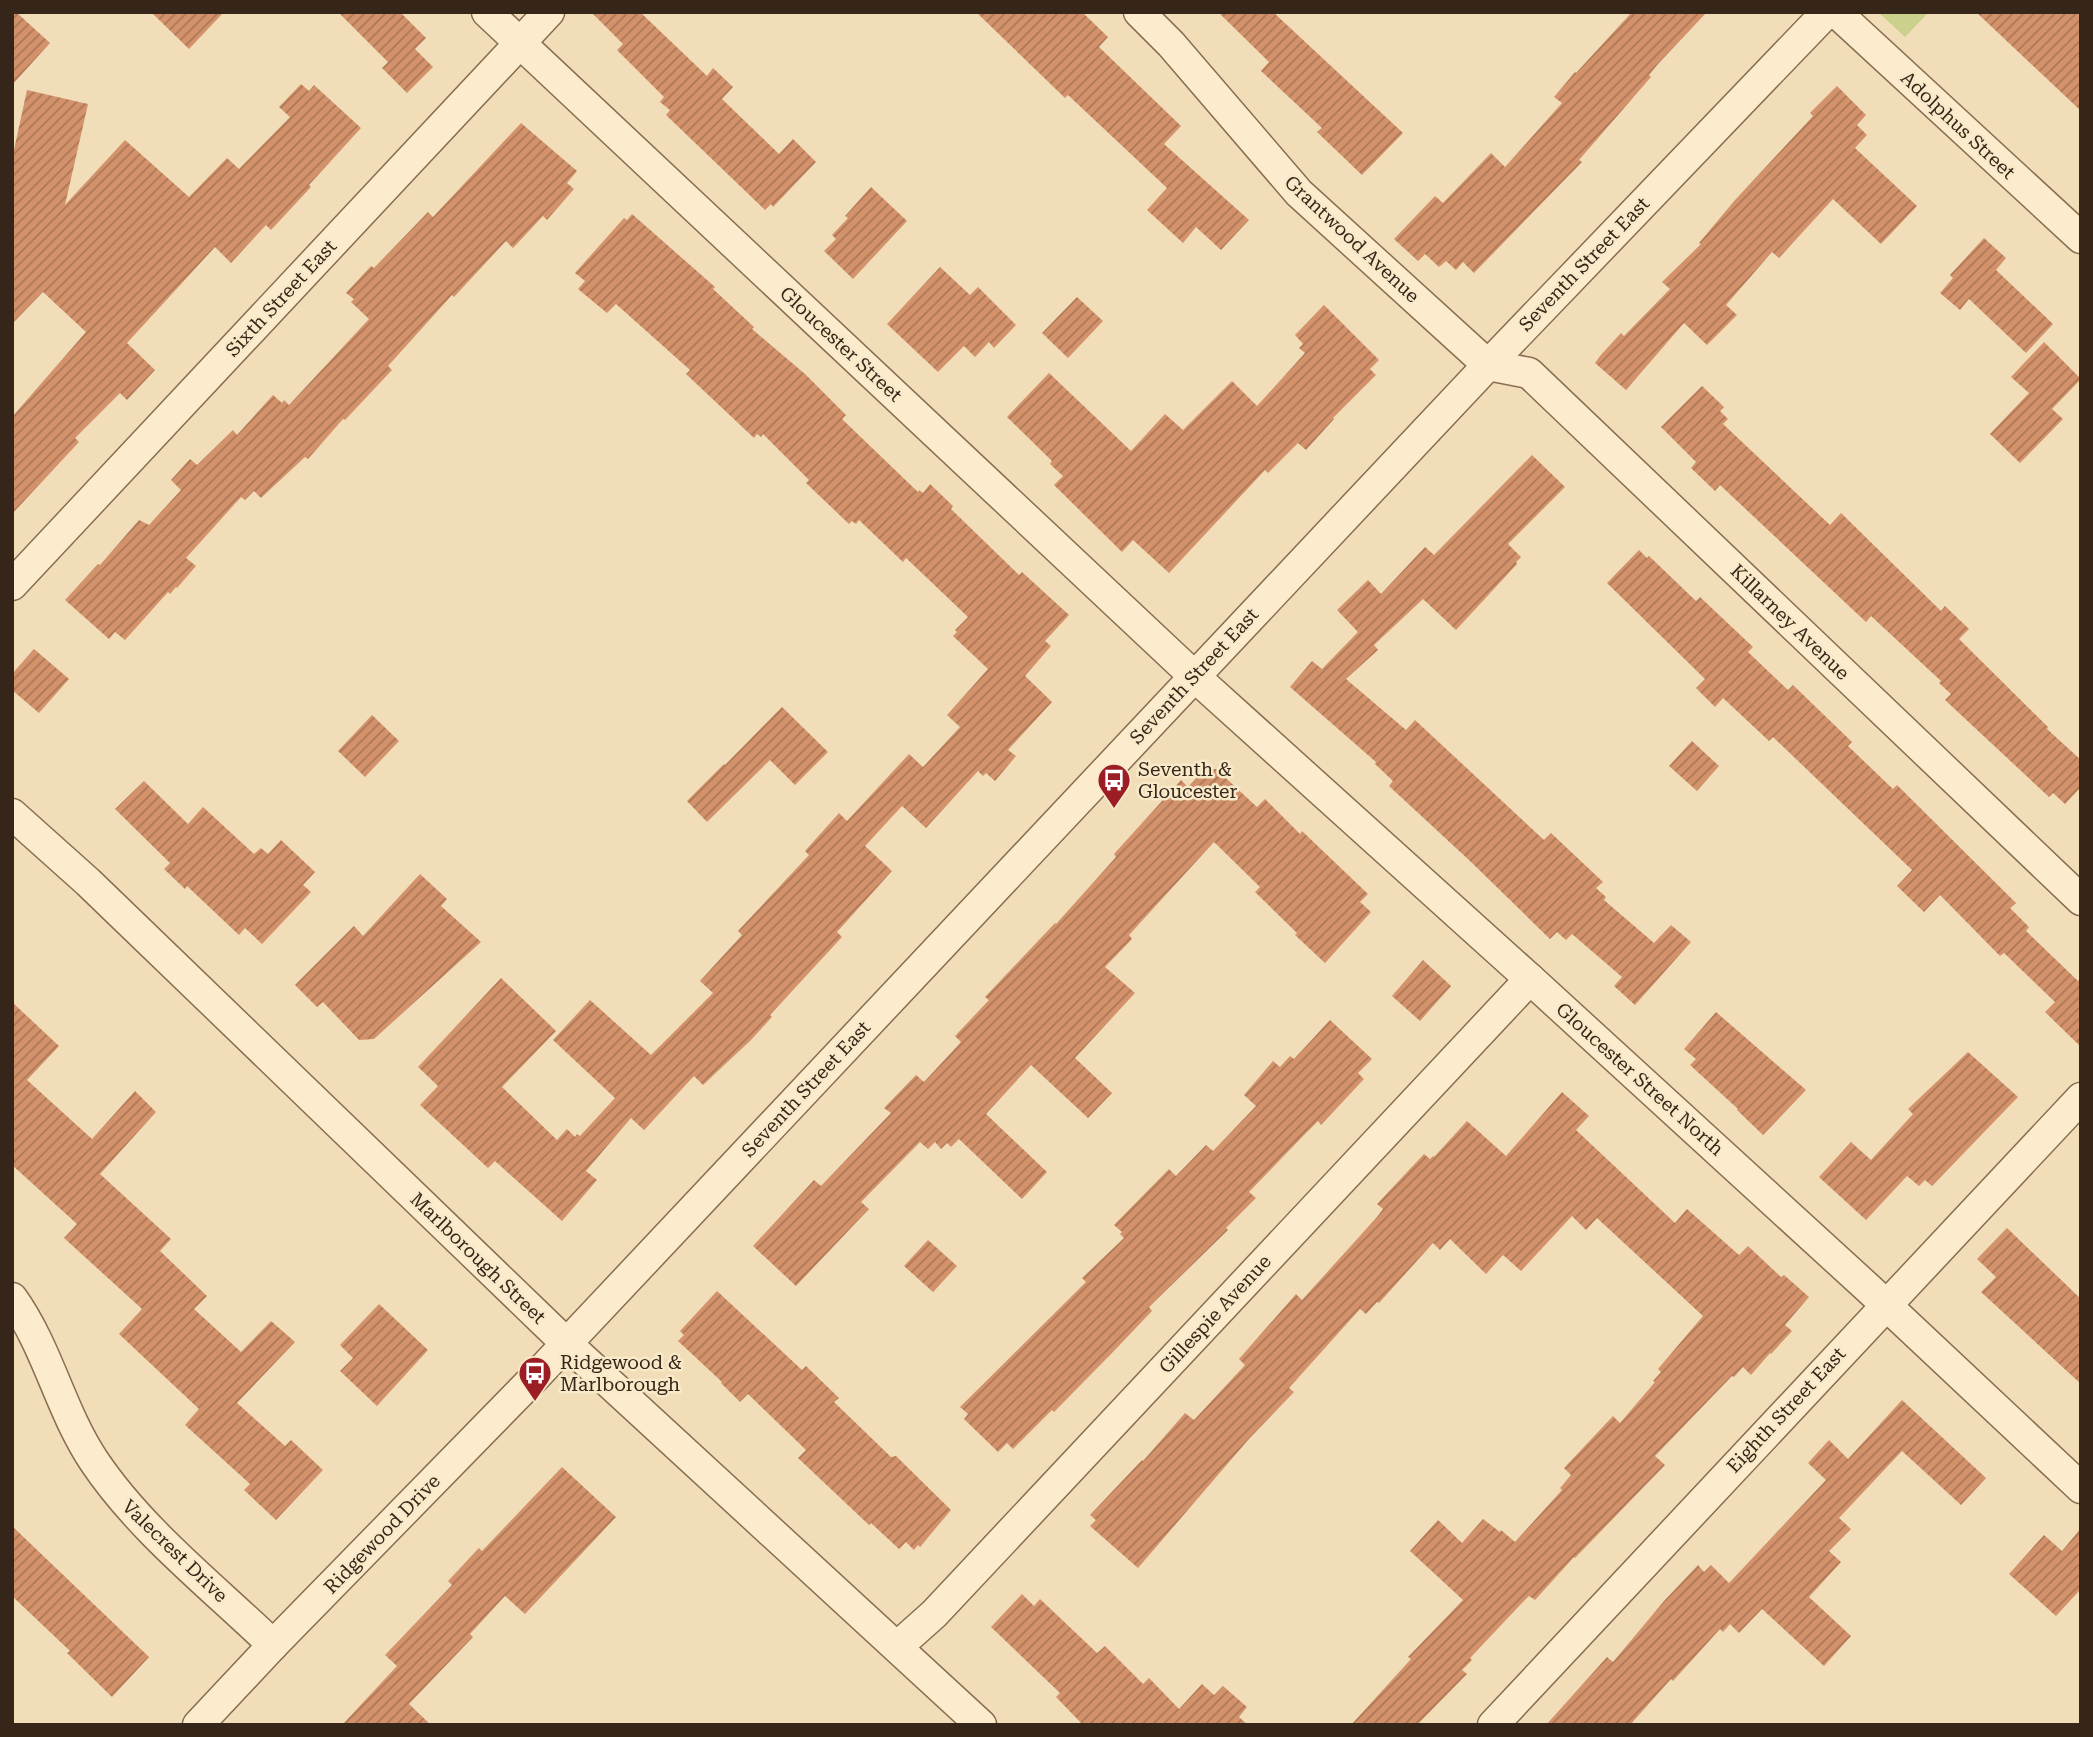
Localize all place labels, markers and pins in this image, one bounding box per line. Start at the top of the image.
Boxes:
place label: Seventh & Gloucester [1138,758,1237,803]
bus stop icon: Seventh & Gloucester [1095,761,1133,810]
place label: Ridgewood & Marlborough [560,1351,682,1396]
bus stop icon: Ridgewood & Marlborough [516,1354,554,1403]

